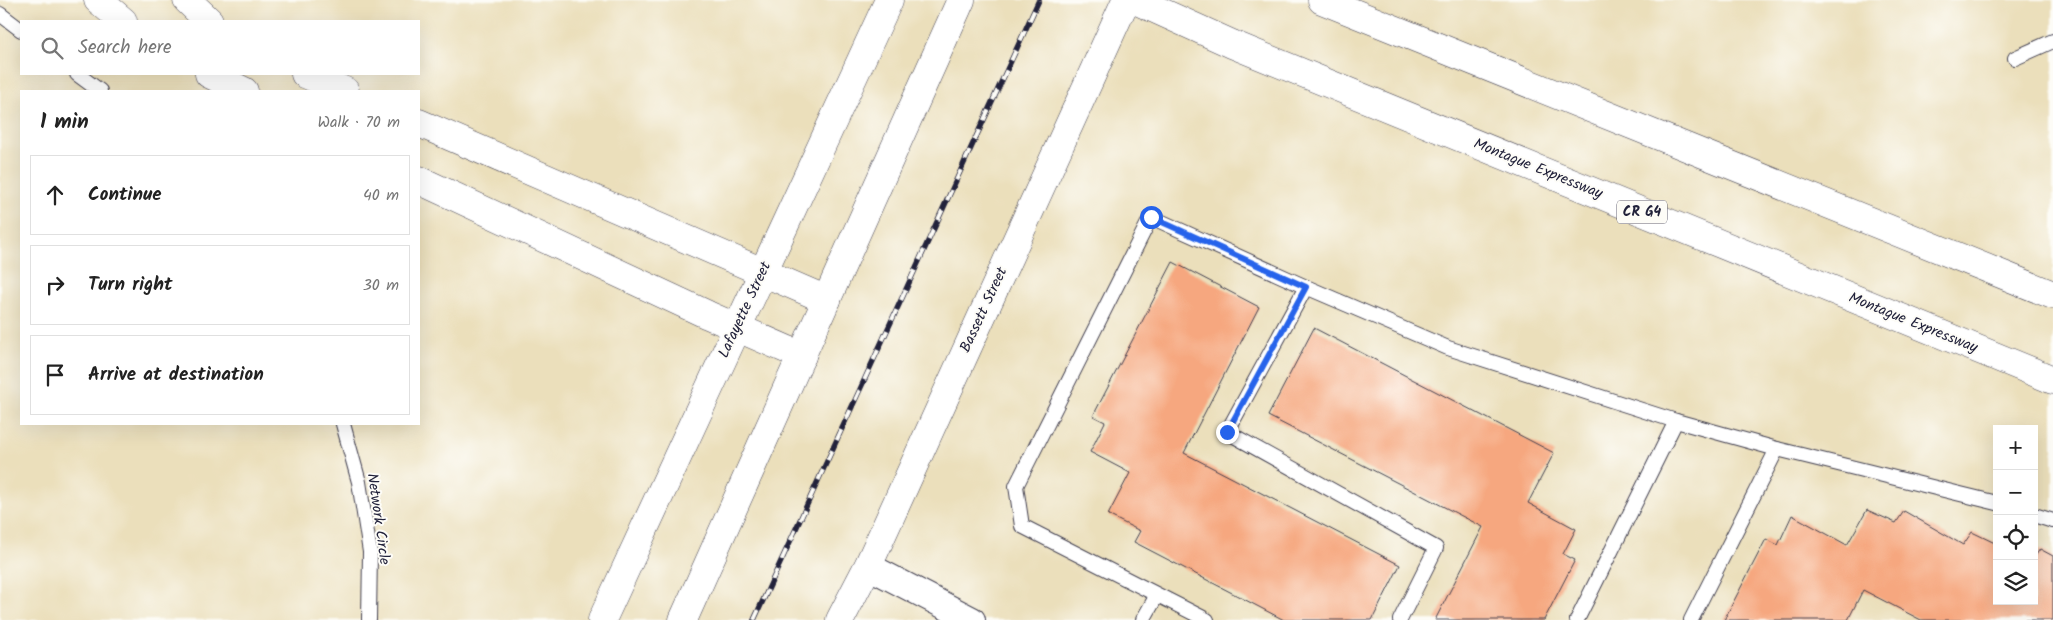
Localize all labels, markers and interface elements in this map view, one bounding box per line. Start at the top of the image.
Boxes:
search box [20,20,420,75]
text: Search here [78,33,172,63]
icon: search [38,34,66,62]
text: 1 min [40,106,89,139]
text: Walk · 70 m [317,110,400,135]
street label: Montague Expressway [1470,132,1607,206]
text: Continue [88,180,161,210]
icon: ahead [41,181,69,209]
text: 40 m [363,183,399,208]
road number: CR G4 [1617,200,1667,223]
route start [1140,206,1163,229]
street label: Lafayette Street [712,258,778,362]
street label: Bassett Street [954,263,1014,357]
text: Turn right [88,270,173,300]
icon: right [41,271,69,299]
text: 30 m [363,273,399,298]
street label: Montague Expressway [1845,286,1982,360]
text: Arrive at destination [88,360,264,390]
icon: arrive [41,361,69,389]
route end [1216,421,1239,444]
map controls [1993,425,2038,605]
button: + [1993,425,2038,470]
button: − [1993,470,2038,515]
street label: Network Circle [360,472,396,567]
button: locate [1993,515,2038,560]
button: layers [1993,560,2038,605]

